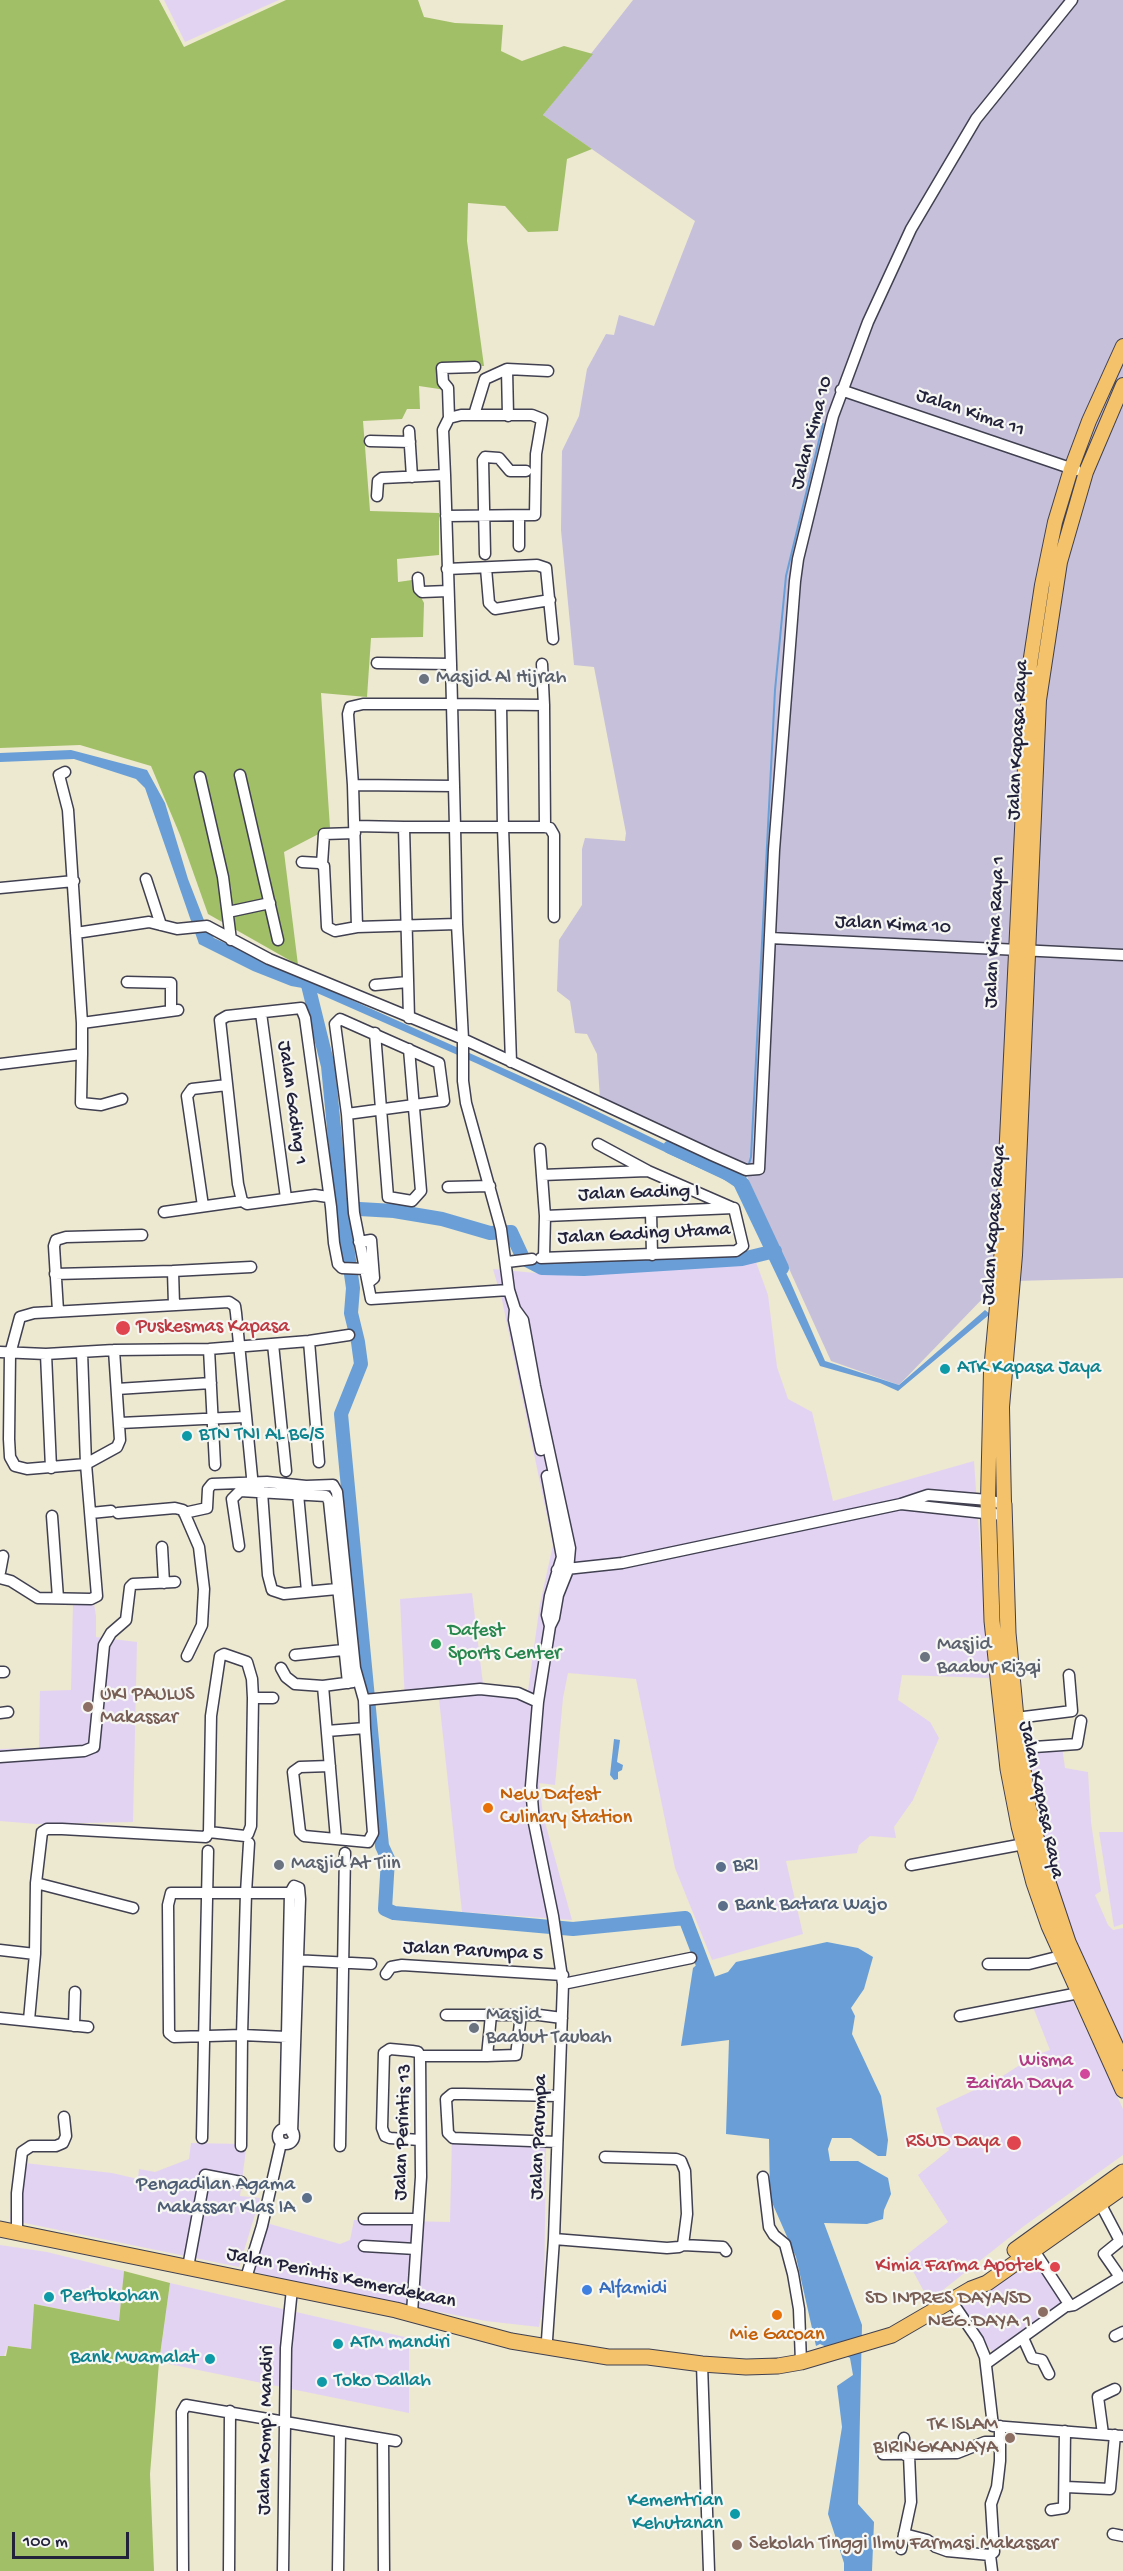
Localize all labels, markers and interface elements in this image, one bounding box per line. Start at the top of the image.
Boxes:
street label: Jalan Kima 10 [786,374,840,492]
street label: Jalan Kima 11 [913,384,1027,444]
street label: Jalan Kapasa Raya [1003,659,1035,821]
place label: Masjid Al Hijrah [436,667,566,691]
marker: Masjid Al Hijrah [417,672,431,686]
street label: Jalan Kima Raya 1 [980,855,1012,1009]
street label: Jalan Kima 10 [834,911,952,941]
street label: Jalan Gading 1 [270,1039,312,1167]
street label: Jalan Kapasa Raya [977,1144,1013,1306]
street label: Jalan Gading I [578,1180,700,1208]
street label: Jalan Gading Utama [557,1218,731,1252]
place label: Puskesmas Kapasa [136,1316,289,1340]
marker: Puskesmas Kapasa [114,1319,132,1337]
place label: ATK Kapasa Jaya [957,1357,1101,1381]
marker: ATK Kapasa Jaya [938,1362,952,1376]
place label: BTN TNI AL B6/5 [199,1424,325,1448]
marker: BTN TNI AL B6/5 [180,1429,194,1443]
place label: Dafest Sports Center [448,1620,561,1667]
place label: Masjid Baabur Rizqi [937,1634,1041,1681]
marker: Dafest Sports Center [429,1637,443,1651]
marker: Masjid Baabur Rizqi [918,1650,932,1664]
place label: UKI PAULUS Makassar [100,1684,195,1731]
marker: UKI PAULUS Makassar [81,1700,95,1714]
street label: Jalan Kapasa Raya [1012,1719,1068,1881]
place label: New Dafest Culinary Station [500,1784,632,1831]
marker: New Dafest Culinary Station [481,1801,495,1815]
place label: Masjid At Tiin [291,1853,401,1877]
place label: BRI [733,1855,759,1879]
marker: Masjid At Tiin [272,1858,286,1872]
marker: BRI [714,1860,728,1874]
place label: Bank Batara Wajo [735,1894,887,1918]
marker: Bank Batara Wajo [716,1899,730,1913]
street label: Jalan Parumpa 5 [402,1936,544,1968]
place label: Masjid Baabut Taubah [486,2004,612,2051]
marker: Masjid Baabut Taubah [467,2021,481,2035]
place label: Wisma Zairah Daya [966,2050,1073,2097]
street label: Jalan Perintis 13 [390,2063,418,2201]
marker: Wisma Zairah Daya [1078,2067,1092,2081]
street label: Jalan Parumpa [526,2074,554,2200]
place label: RSUD Daya [906,2131,1000,2155]
marker: RSUD Daya [1005,2134,1023,2152]
place label: Pengadilan Agama Makassar Klas IA [136,2174,295,2221]
marker: Pengadilan Agama Makassar Klas IA [300,2191,314,2205]
street label: Jalan Perintis Kemerdekaan [224,2243,458,2315]
place label: Kimia Farma Apotek [875,2255,1043,2279]
marker: Kimia Farma Apotek [1048,2260,1062,2274]
place label: Alfamidi [599,2278,667,2302]
marker: Alfamidi [580,2283,594,2297]
place label: Pertokohan [61,2285,159,2309]
place label: SD INPRES DAYA/SD NEG.DAYA 1 [865,2288,1031,2335]
marker: Pertokohan [42,2290,56,2304]
marker: SD INPRES DAYA/SD NEG.DAYA 1 [1036,2305,1050,2319]
marker: Mie Gacoan [770,2308,784,2322]
place label: Mie Gacoan [730,2324,824,2348]
place label: ATM mandiri [350,2332,450,2356]
marker: ATM mandiri [331,2337,345,2351]
street label: Jalan Komp. Mandiri [254,2345,280,2515]
place label: Bank Muamalat [70,2347,198,2371]
marker: Bank Muamalat [203,2352,217,2366]
place label: Toko Dallah [334,2370,431,2394]
marker: Toko Dallah [315,2375,329,2389]
place label: TK ISLAM BIRINGKANAYA [873,2414,998,2461]
marker: TK ISLAM BIRINGKANAYA [1003,2431,1017,2445]
place label: Kementrian Kehutanan [627,2490,723,2537]
marker: Kementrian Kehutanan [728,2507,742,2521]
scale bar [15,2520,132,2558]
text: 100 m [23,2532,68,2553]
place label: Sekolah Tinggi Ilmu Farmasi Makassar [749,2533,1058,2557]
marker: Sekolah Tinggi Ilmu Farmasi Makassar [730,2538,744,2552]

